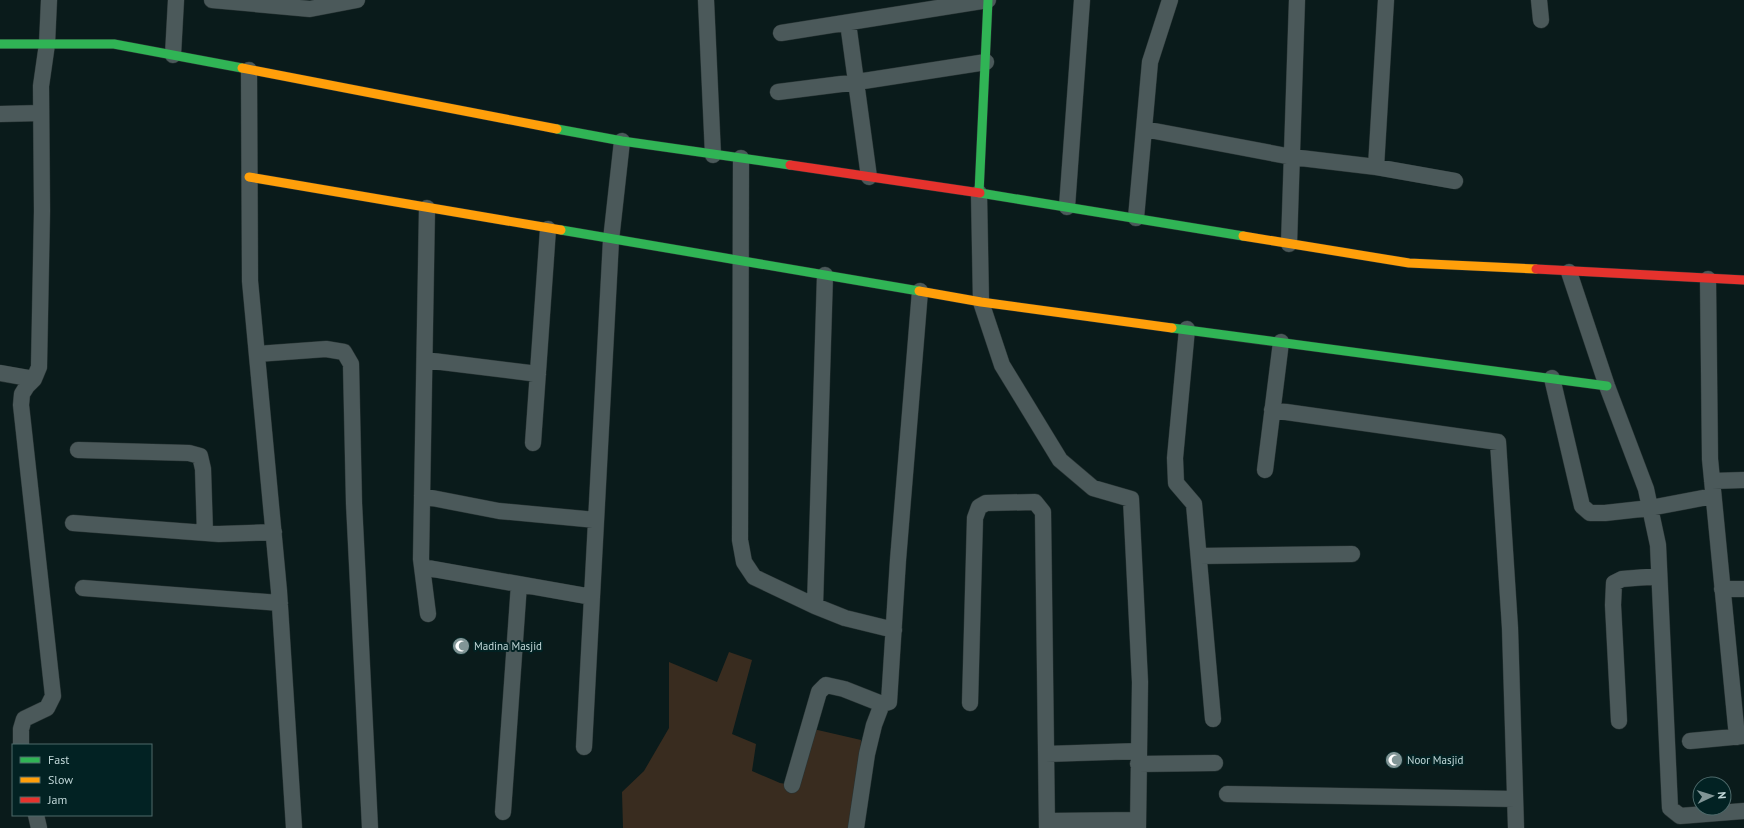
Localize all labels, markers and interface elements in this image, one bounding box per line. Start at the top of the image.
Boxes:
mosque icon: Madina Masjid [451,636,471,656]
place label: Madina Masjid [474,639,542,653]
legend [12,744,152,816]
mosque icon: Noor Masjid [1384,750,1404,770]
text: Fast [48,752,69,767]
place label: Noor Masjid [1407,753,1464,767]
text: Slow [48,772,73,787]
north arrow [1692,776,1732,816]
text: N [1715,791,1729,799]
text: Jam [47,792,67,807]

